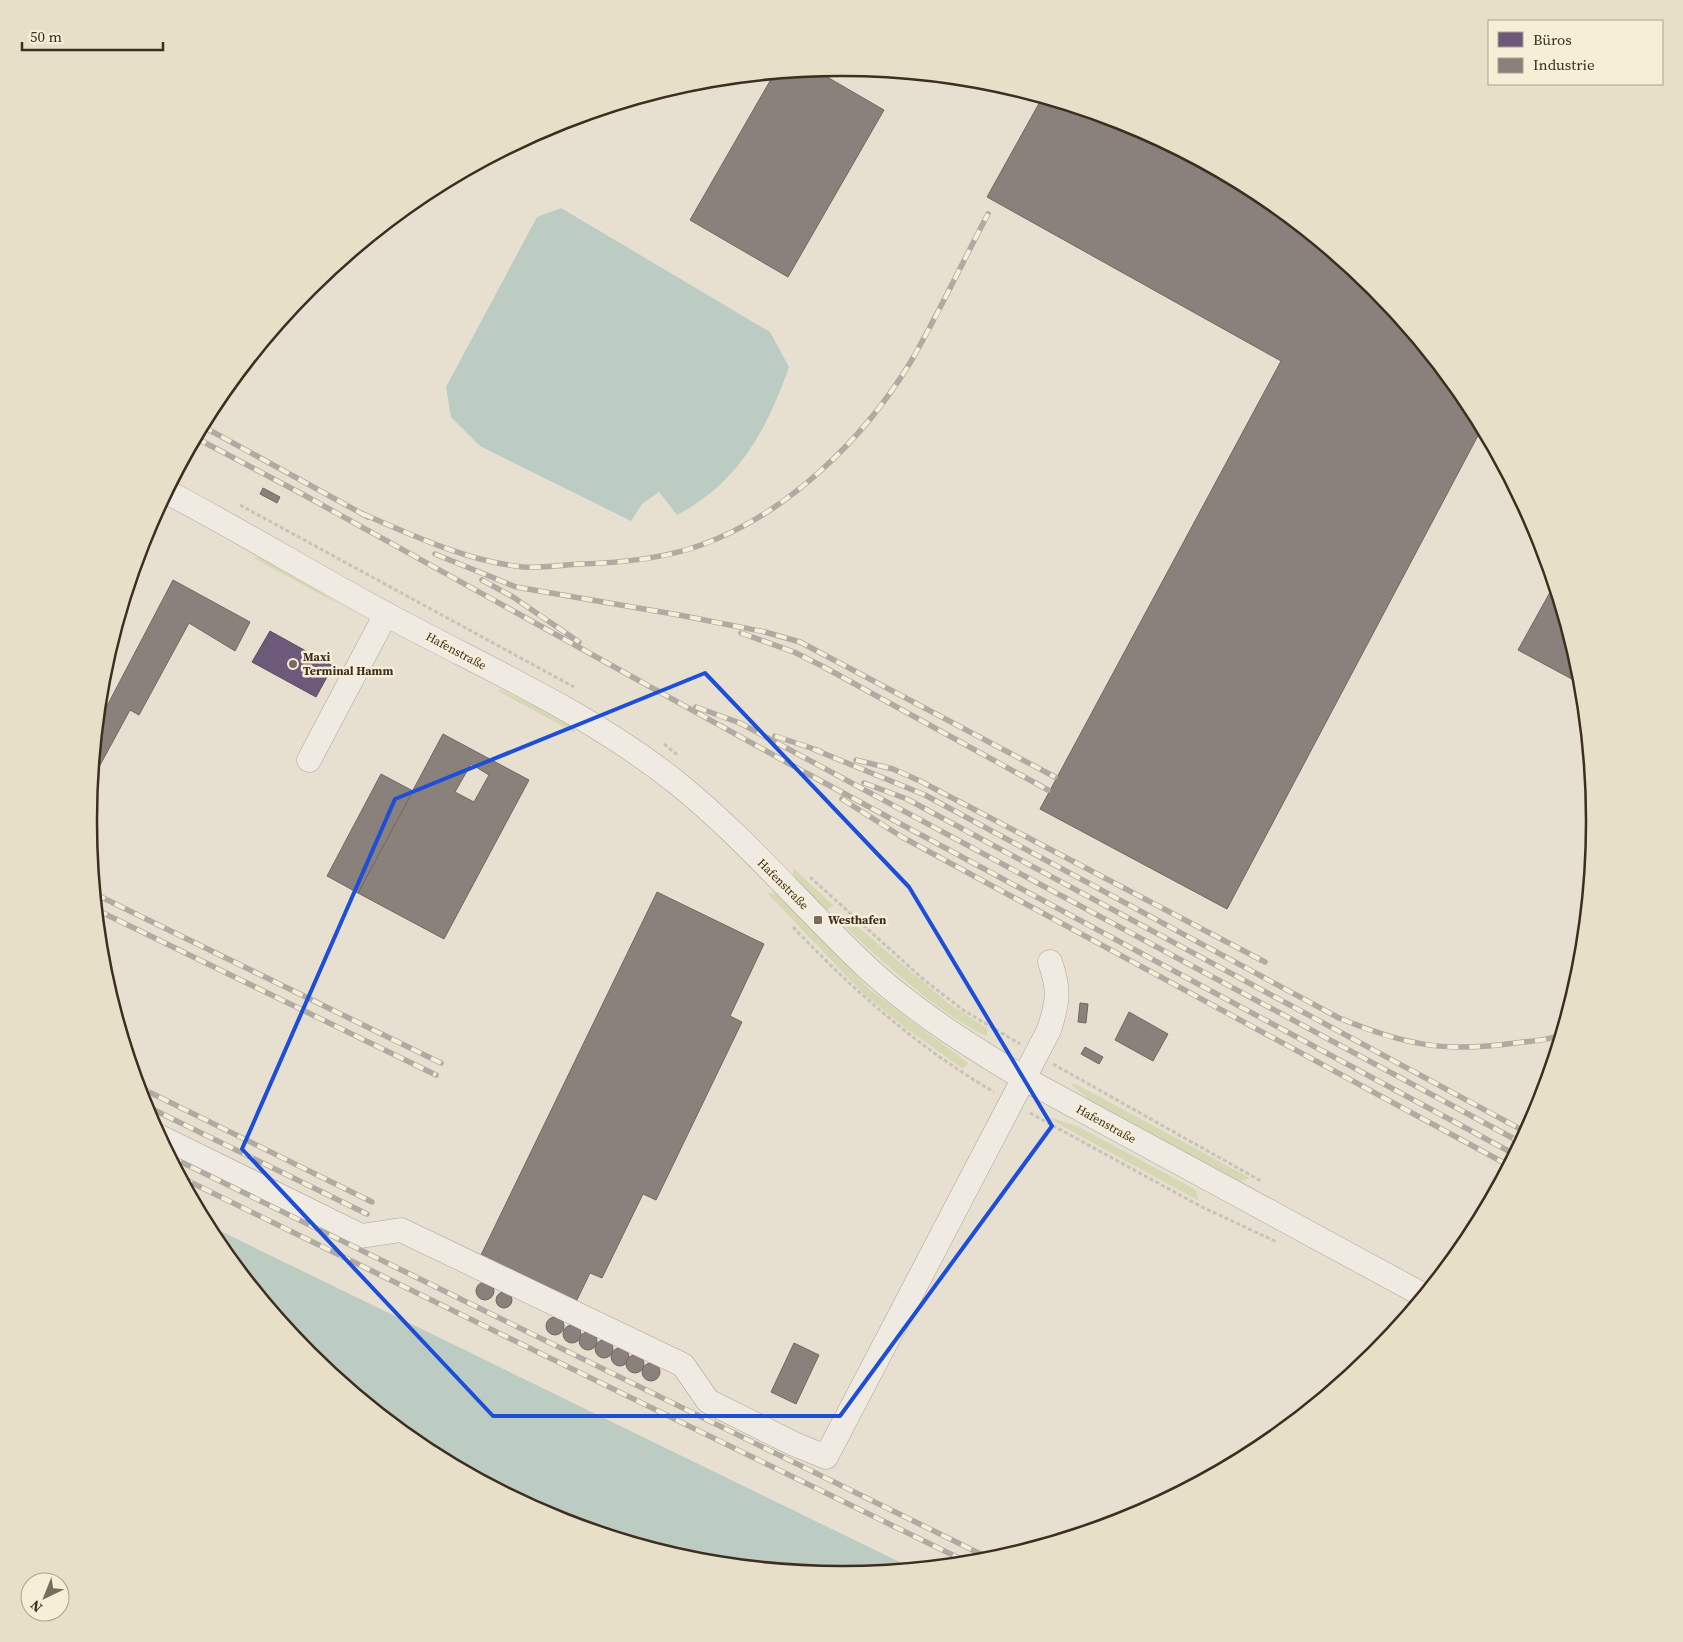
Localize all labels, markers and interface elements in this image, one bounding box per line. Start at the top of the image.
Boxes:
scale bar [22,20,164,52]
legend [1488,20,1663,85]
text: 50 m [30,26,62,47]
text: Büros [1533,29,1572,50]
text: Industrie [1533,54,1595,75]
street label: Hafenstraße [423,628,489,674]
place label: Maxi Terminal Hamm [303,649,393,679]
marker: Maxi Terminal Hamm [287,658,299,670]
street label: Hafenstraße [754,855,812,913]
place label: Westhafen [828,912,887,928]
marker: Westhafen [812,914,824,926]
street label: Hafenstraße [1073,1101,1139,1147]
north arrow [20,1572,70,1622]
text: N [26,1596,47,1617]

